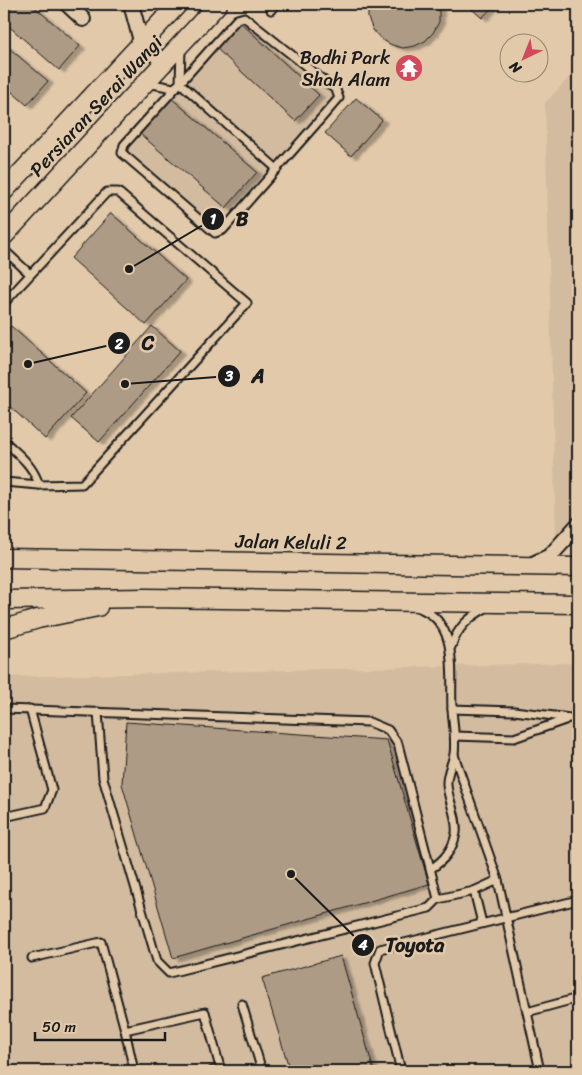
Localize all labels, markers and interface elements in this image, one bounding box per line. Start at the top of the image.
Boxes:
street label: Persiaran Serai Wangi [21,27,171,185]
north arrow [500,32,550,82]
place label: Bodhi Park Shah Alam [300,41,391,96]
temple icon: Bodhi Park Shah Alam [394,53,424,83]
text: N [503,54,528,80]
callout: B [200,202,258,237]
text: B [236,202,249,237]
text: 1 [210,206,217,232]
callout: C [107,326,164,361]
text: C [141,326,155,361]
text: 2 [114,331,124,357]
callout: A [216,358,274,393]
text: A [250,359,265,394]
text: 3 [224,363,234,389]
street label: Jalan Keluli 2 [234,525,347,559]
callout: Toyota [351,927,454,962]
text: Toyota [386,928,445,963]
text: 4 [357,932,368,958]
scale bar [35,1010,165,1042]
text: 50 m [42,1014,77,1040]

